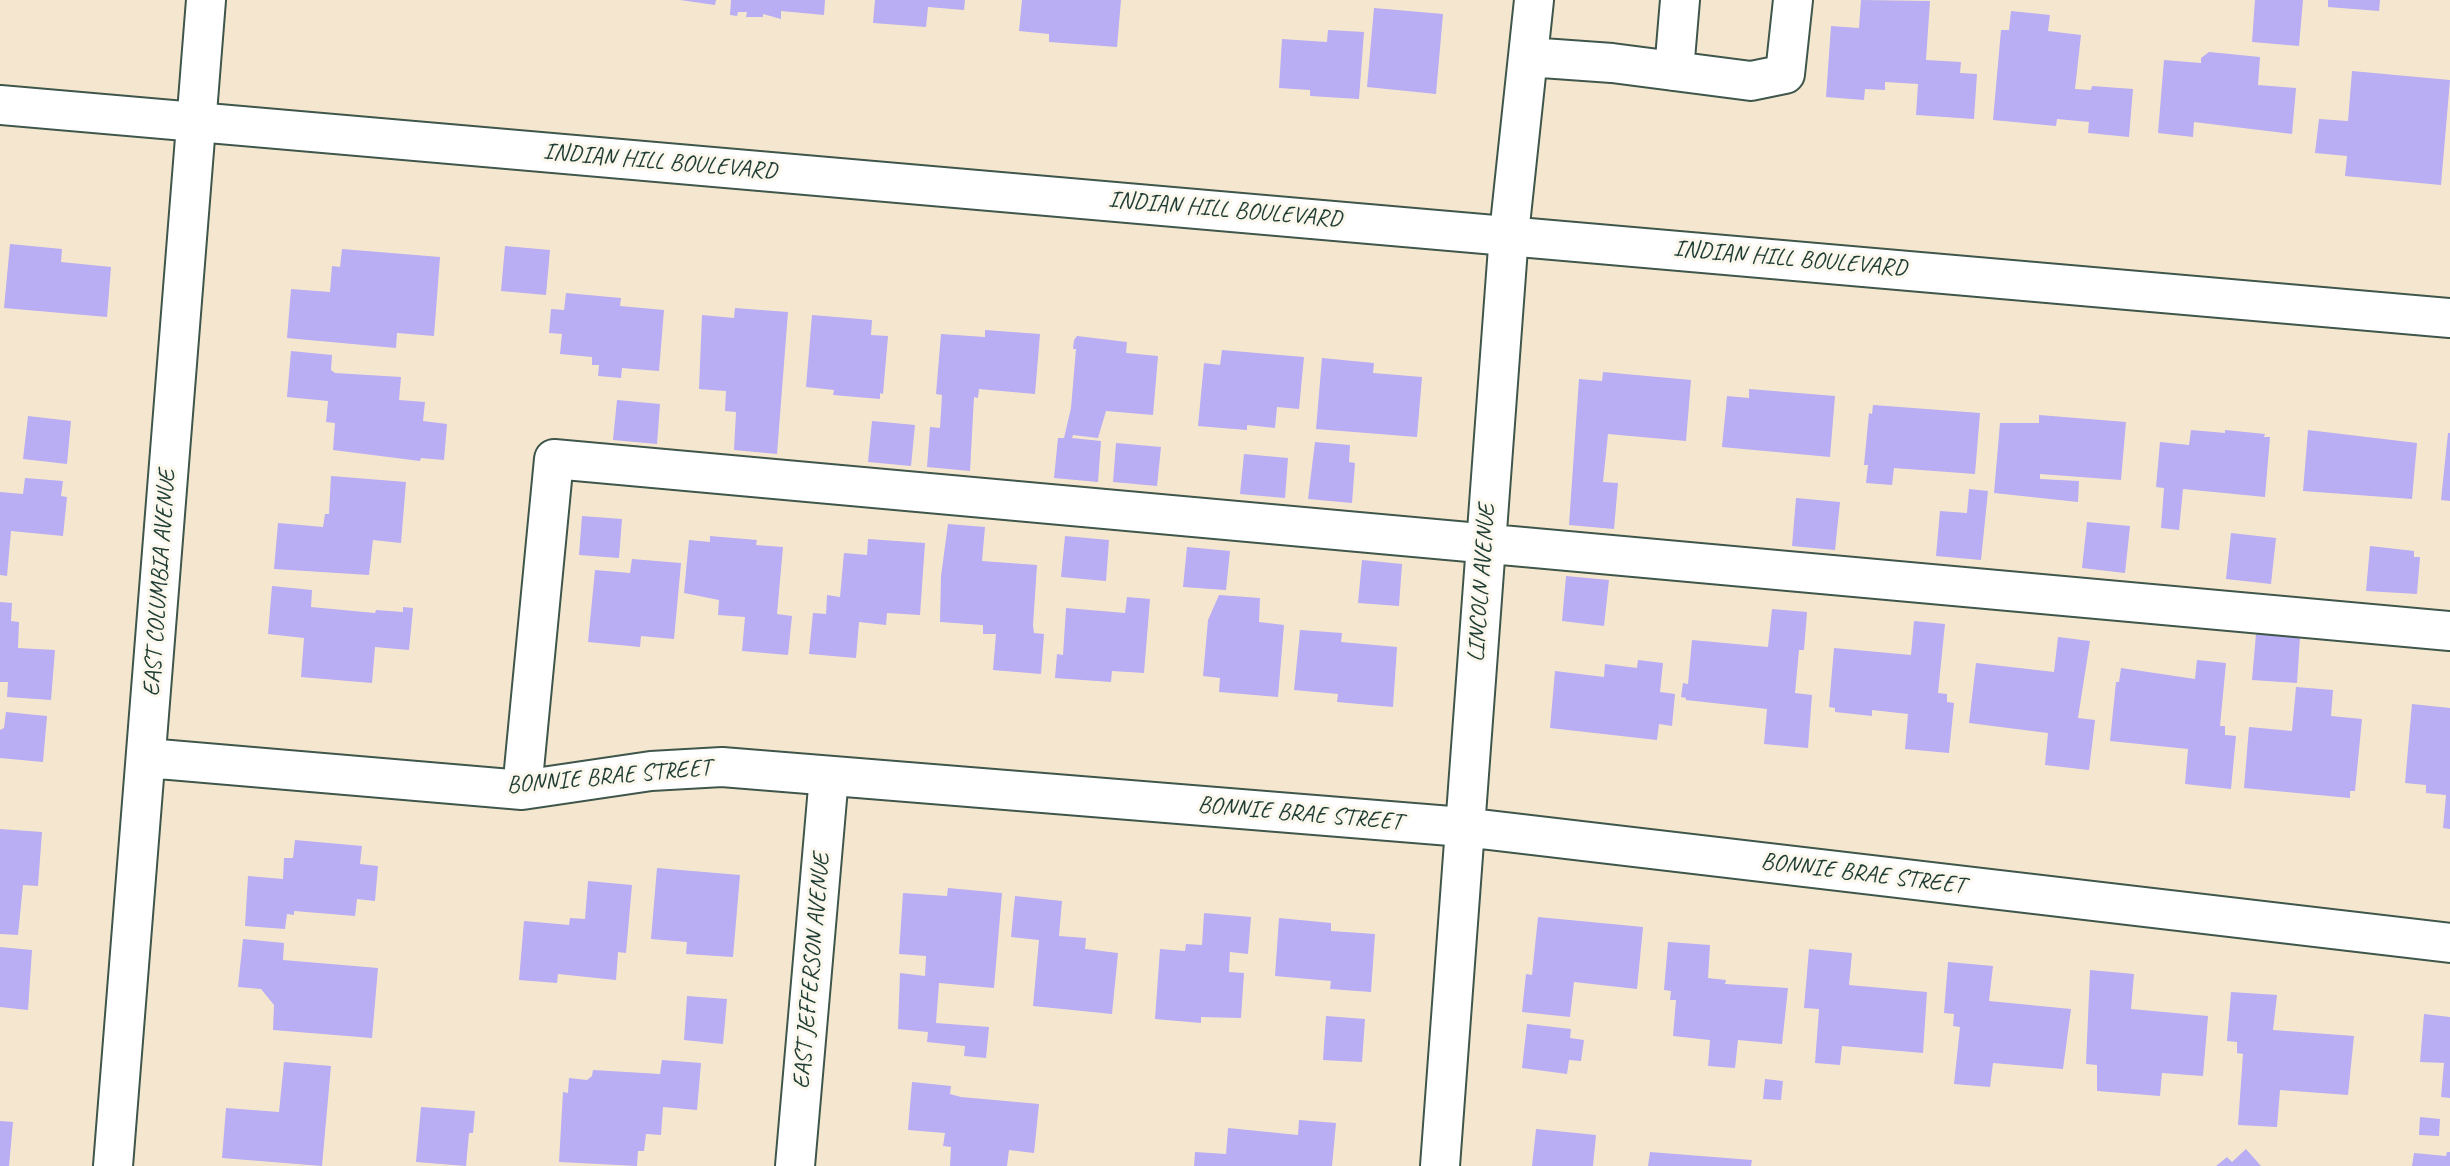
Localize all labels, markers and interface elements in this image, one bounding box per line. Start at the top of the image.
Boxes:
street label: INDIAN HILL BOULEVARD [542,137,778,187]
street label: INDIAN HILL BOULEVARD [1107,185,1343,235]
street label: INDIAN HILL BOULEVARD [1672,234,1908,284]
street label: EAST COLUMBIA AVENUE [138,469,182,697]
street label: LINCOLN AVENUE [1462,503,1502,663]
street label: BONNIE BRAE STREET [505,754,713,800]
street label: BONNIE BRAE STREET [1196,791,1404,837]
street label: BONNIE BRAE STREET [1759,847,1967,901]
street label: EAST JEFFERSON AVENUE [787,852,837,1090]

